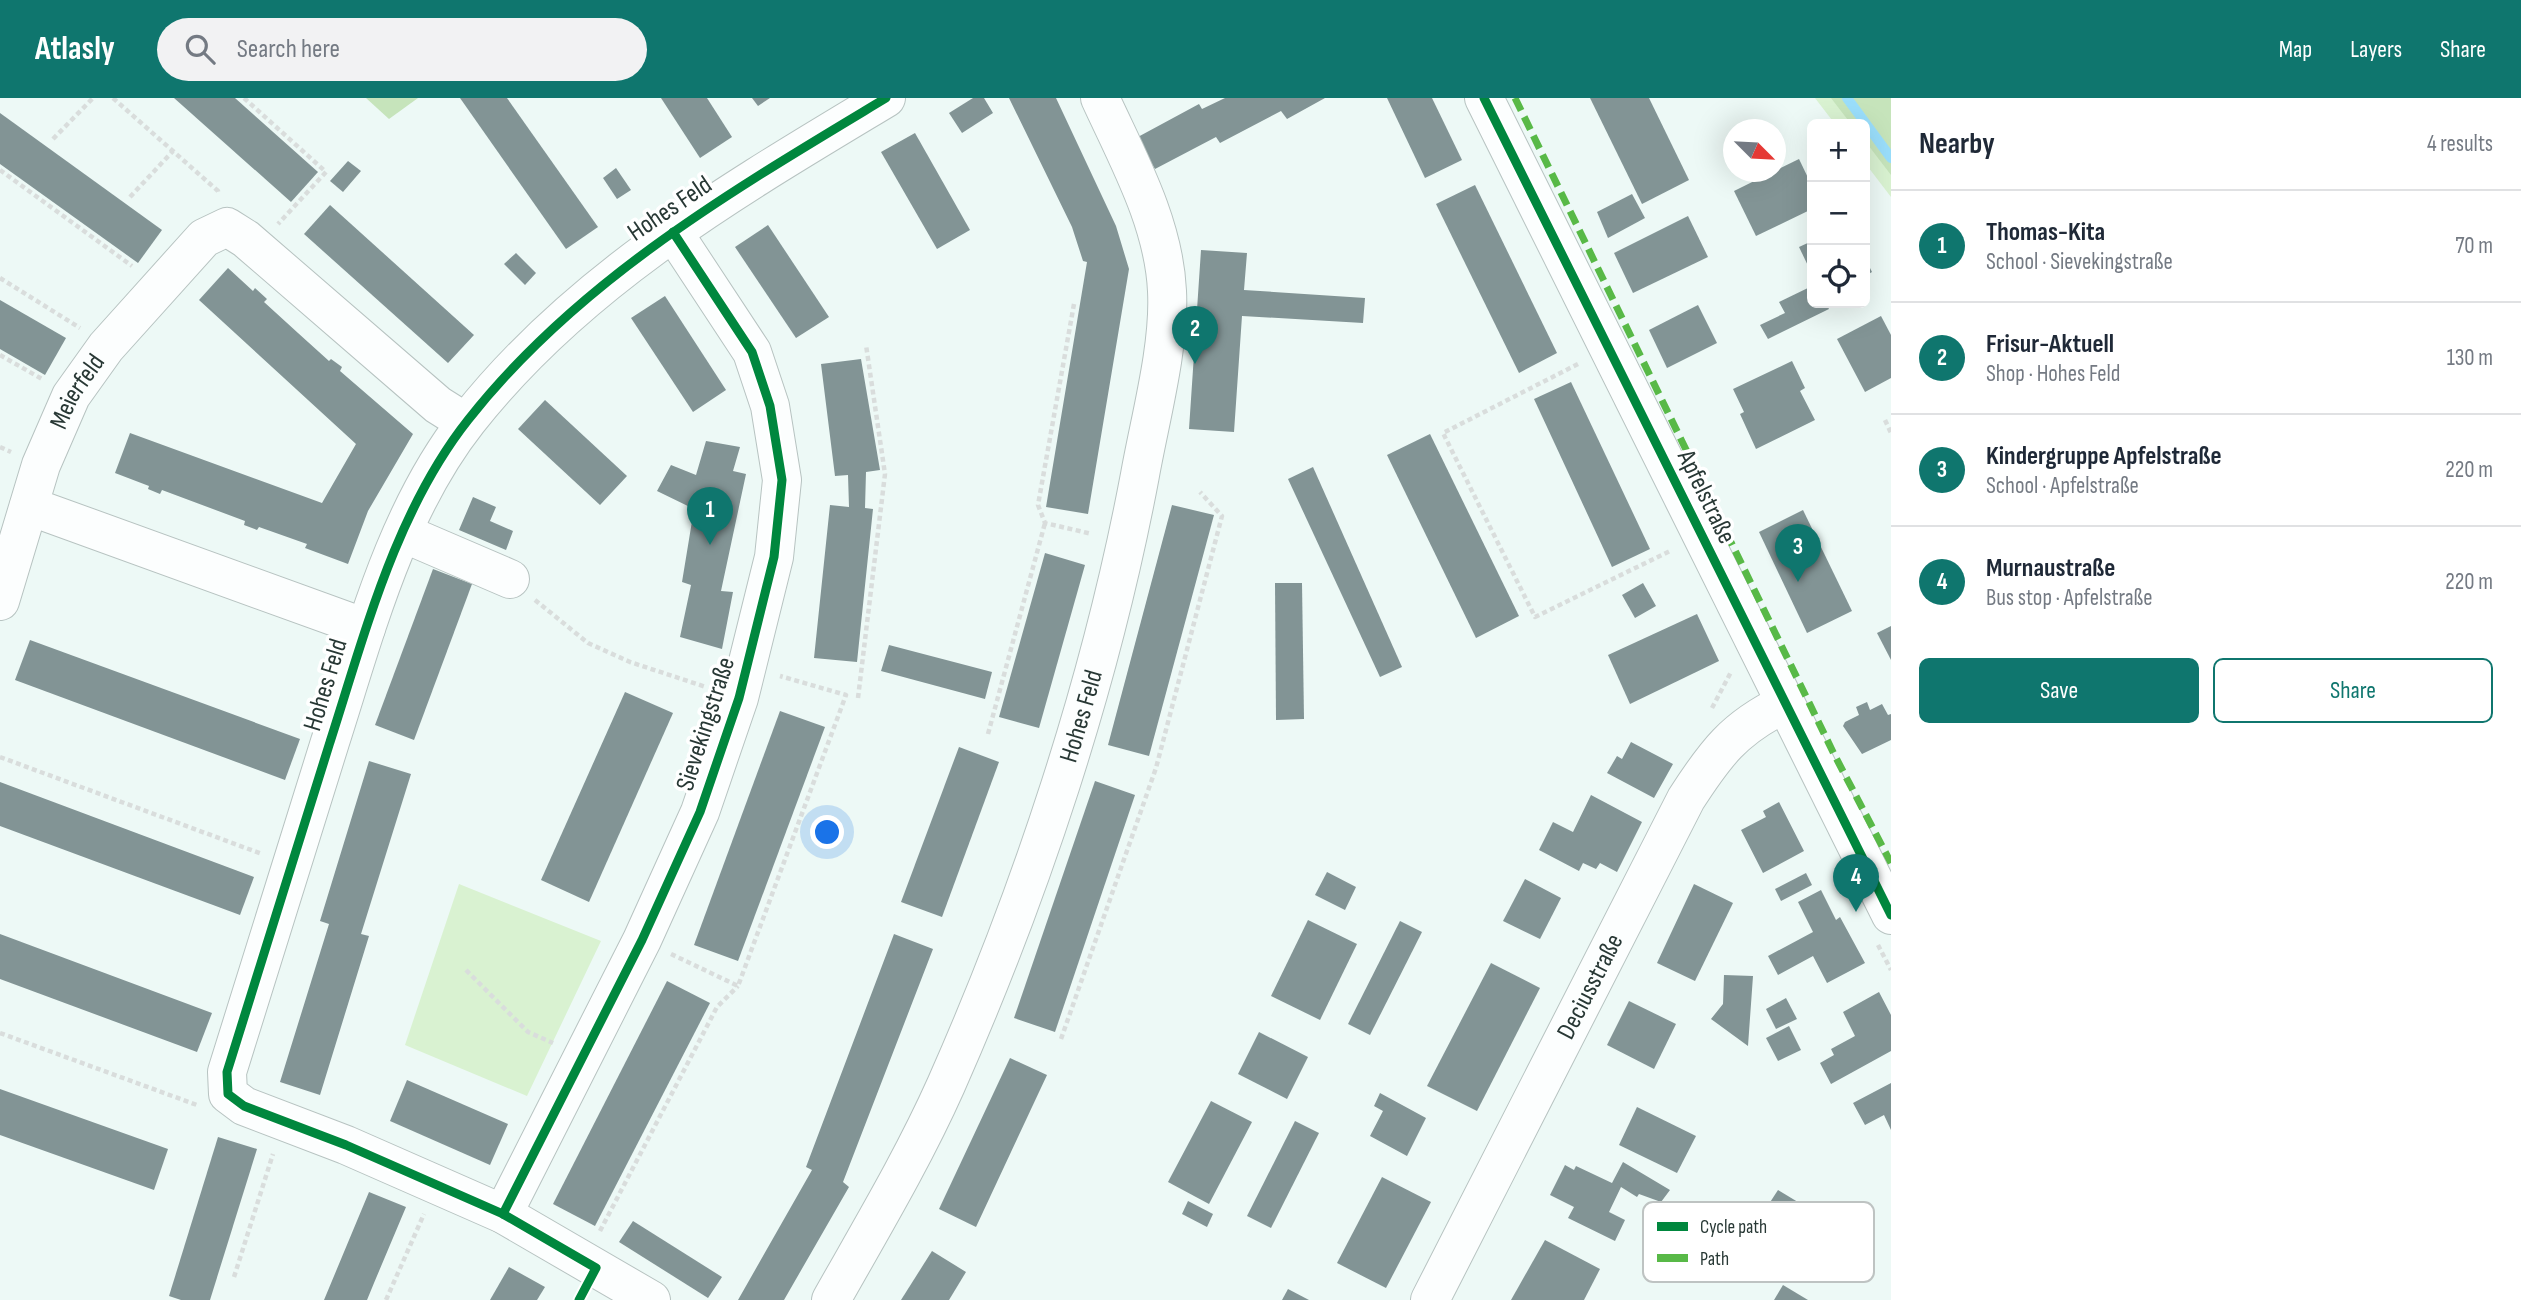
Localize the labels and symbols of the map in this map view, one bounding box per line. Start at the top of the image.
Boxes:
north arrow [1723,119,1786,182]
street label: Hohes Feld [622,170,718,248]
pin: 2 [1172,306,1218,364]
street label: Meierfeld [43,348,111,434]
street label: Apfelstraße [1670,444,1742,549]
pin: 1 [687,487,733,545]
pin: 3 [1775,524,1821,582]
street label: Hohes Feld [297,635,355,735]
street label: Sievekingstraße [670,653,742,795]
street label: Hohes Feld [1053,667,1109,766]
your location [810,815,844,849]
pin: 4 [1833,854,1879,912]
street label: Deciusstraße [1550,929,1630,1044]
legend [1643,1202,1874,1282]
text: Cycle path [1700,1216,1767,1239]
text: Path [1700,1248,1729,1271]

